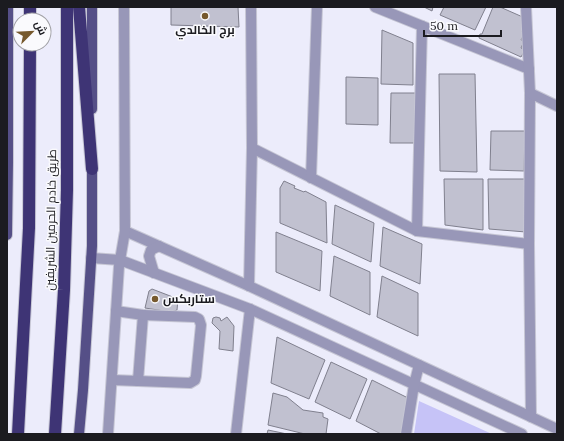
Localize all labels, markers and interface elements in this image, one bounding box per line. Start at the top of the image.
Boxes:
marker: برج الخالدي [200,11,210,21]
north arrow [12,12,52,52]
scale bar [424,12,501,38]
text: 50 m [430,18,458,33]
text: ش [32,19,50,37]
place label: برج الخالدي [175,22,235,40]
street label: طريق خادم الحرمين الشريفين [42,149,60,291]
place label: ستاربكس [163,291,215,307]
marker: ستاربكس [150,294,160,304]

